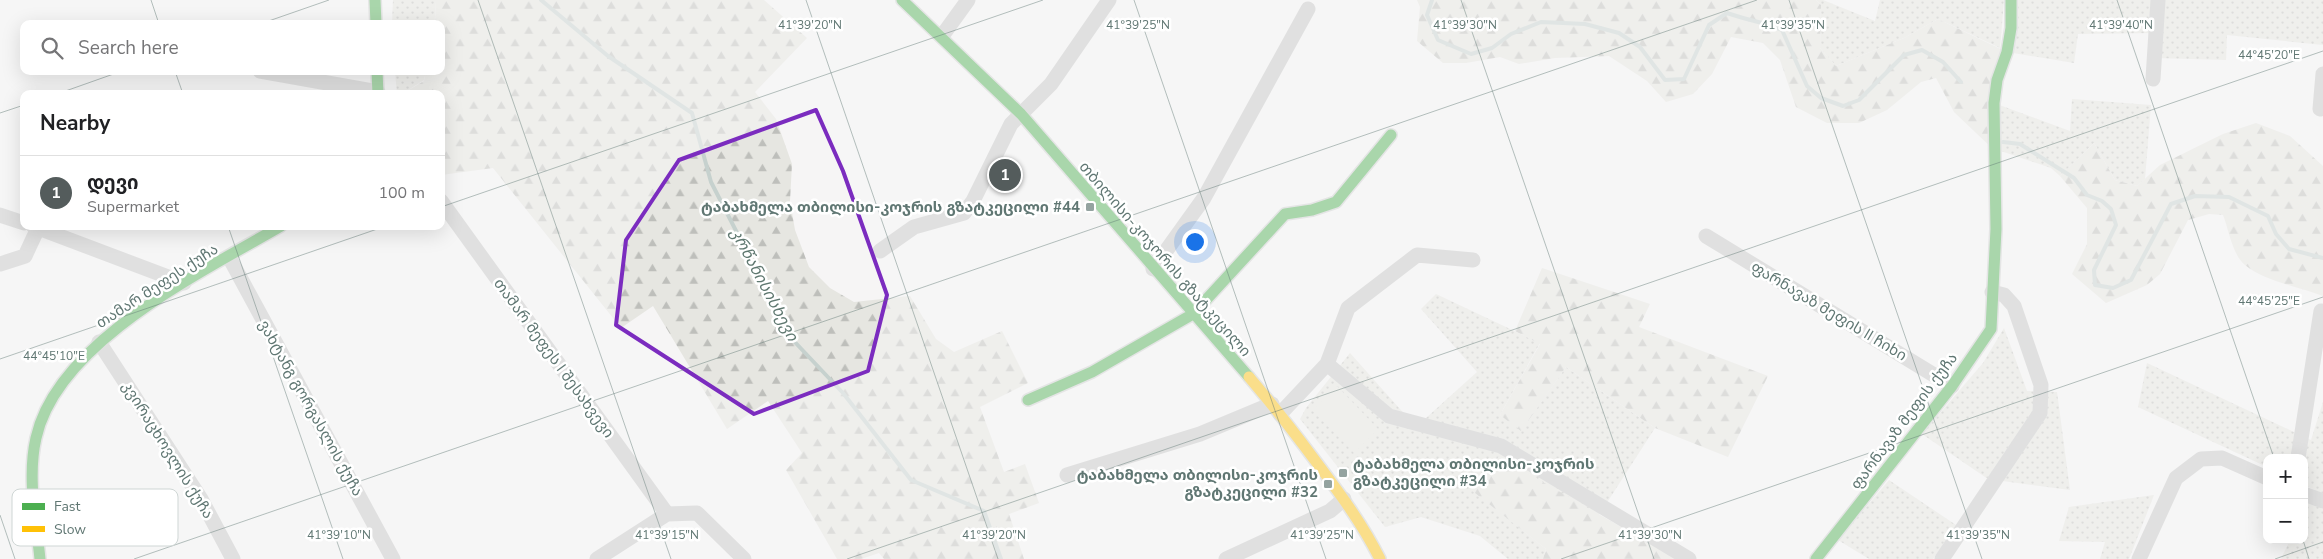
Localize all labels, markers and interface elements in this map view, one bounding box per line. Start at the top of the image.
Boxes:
text: 41°39'20"N [778,17,842,33]
text: 41°39'25"N [1106,17,1170,33]
text: 41°39'30"N [1433,17,1497,33]
text: 41°39'35"N [1761,17,1825,33]
text: 41°39'40"N [2089,17,2153,33]
search box [20,20,445,75]
icon: search [38,34,66,62]
text: Search here [78,35,179,61]
text: 44°45'20"E [2238,47,2300,63]
text: Nearby [40,109,110,137]
pin: 1 [989,156,1021,194]
street label: თბილისი-კოჯორის გზატკეცილი [1075,157,1255,361]
text: დევი [87,170,139,196]
text: 1 [51,182,61,204]
text: 100 m [378,182,425,204]
text: Supermarket [87,196,179,218]
place label: ტაბახმელა თბილისი-კოჯრის გზატკეცილი #44 [701,197,1080,217]
marker: ტაბახმელა თბილისი-კოჯრის გზატკეცილი #44 [1084,201,1096,213]
water label: კრწანისისხევი [725,224,804,346]
your location [1182,229,1208,255]
street label: თამარ მეფეს ქუჩა [92,239,222,333]
street label: ფარნავაზ მეფის II ჩიხი [1748,257,1910,365]
street label: თამარ მეფეს I შესახვევი [489,274,619,442]
text: 44°45'25"E [2238,293,2300,309]
street label: ვახტანგ გორგასლის ქუჩა [254,316,368,500]
text: 44°45'10"E [23,348,85,364]
street label: ფარნავაზ მეფის ქუჩა [1846,349,1962,493]
street label: კვირაცხოვლის ქუჩა [118,378,218,522]
place label: ტაბახმელა თბილისი-კოჯრის გზატკეცილი #34 [1353,454,1594,491]
map controls [2263,454,2308,544]
button: + [2263,454,2308,499]
place label: ტაბახმელა თბილისი-კოჯრის გზატკეცილი #32 [1077,465,1318,502]
marker: ტაბახმელა თბილისი-კოჯრის გზატკეცილი #34 [1337,467,1349,479]
marker: ტაბახმელა თბილისი-კოჯრის გზატკეცილი #32 [1322,478,1334,490]
legend [12,489,178,546]
text: Fast [54,497,80,516]
button: − [2263,499,2308,544]
text: Slow [54,520,86,539]
text: 41°39'10"N [307,527,371,543]
text: 41°39'15"N [635,527,699,543]
text: 41°39'20"N [962,527,1026,543]
text: 41°39'25"N [1290,527,1354,543]
text: 41°39'30"N [1618,527,1682,543]
text: 41°39'35"N [1946,527,2010,543]

